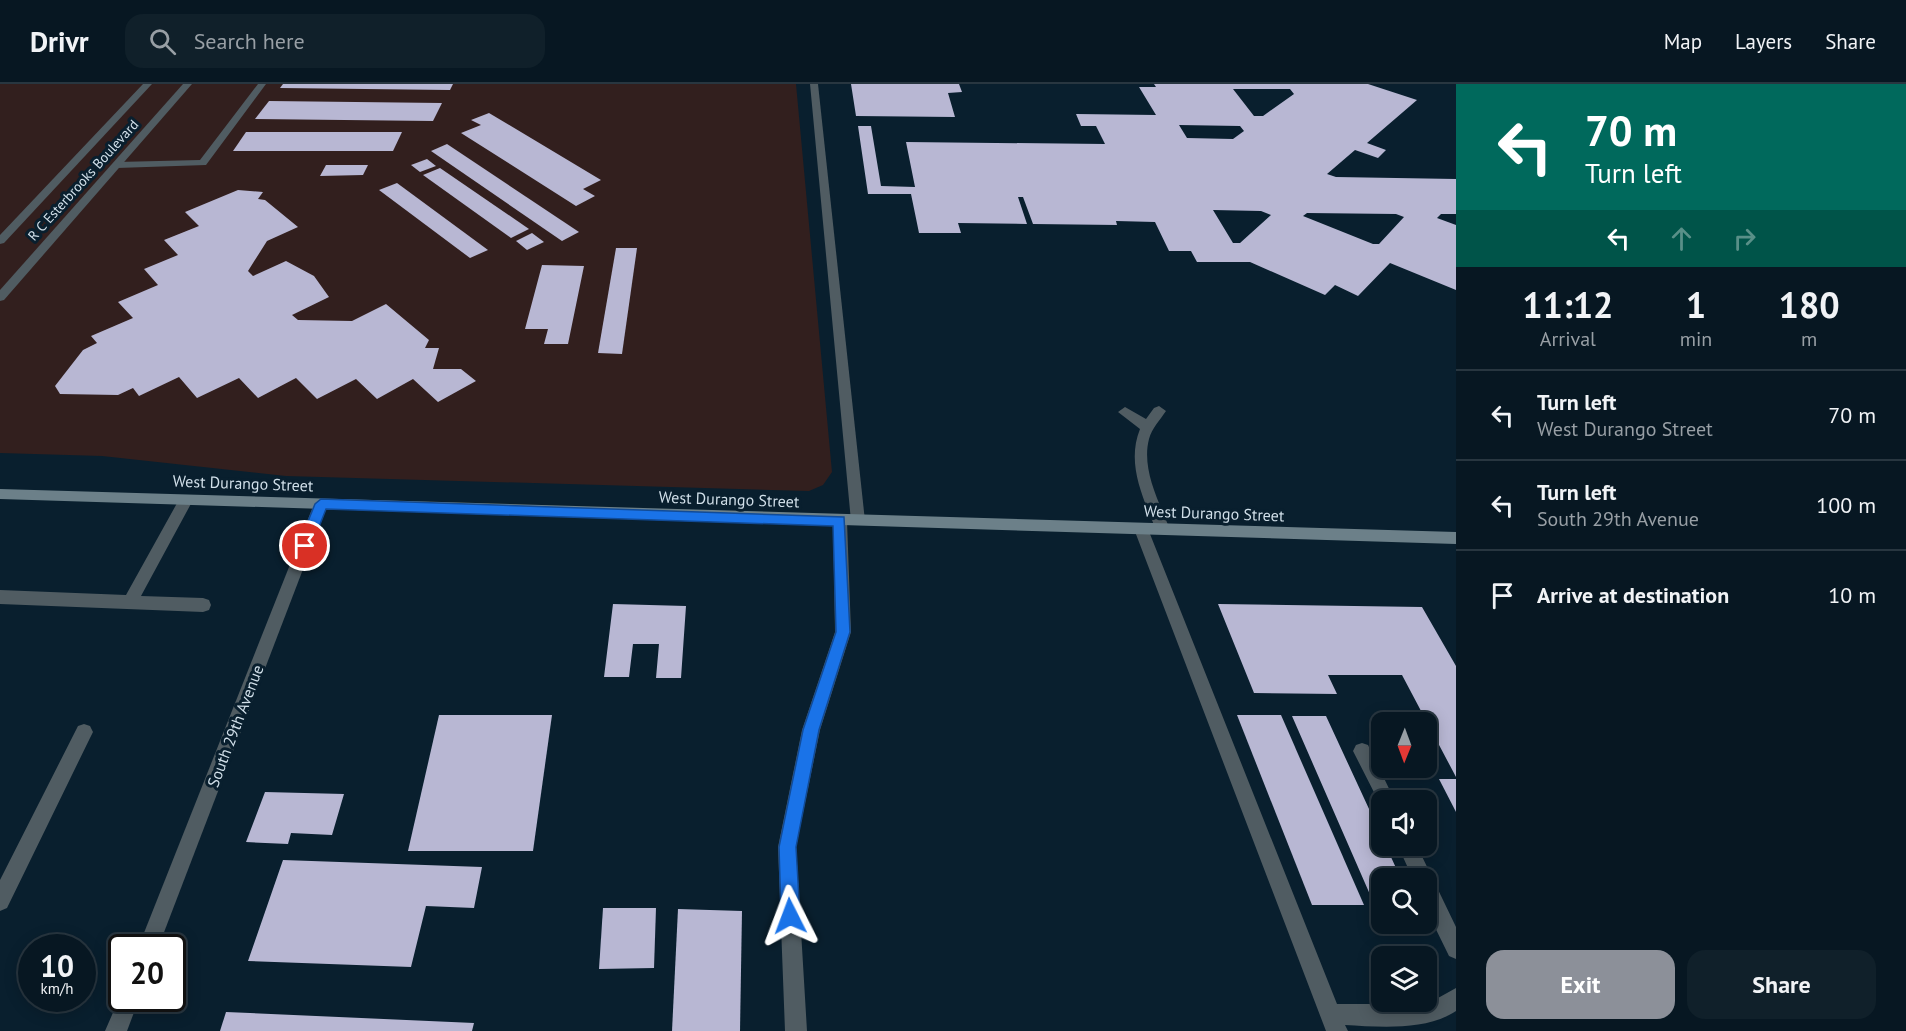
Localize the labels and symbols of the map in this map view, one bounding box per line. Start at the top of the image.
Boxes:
street label: R C Esterbrooks Boulevard [24,116,142,244]
street label: West Durango Street [172,471,314,495]
street label: West Durango Street [658,487,800,511]
street label: West Durango Street [1143,501,1285,525]
pin [279,520,330,571]
street label: South 29th Avenue [202,662,268,790]
north arrow [1371,712,1437,778]
position arrow [758,884,822,948]
speed limit sign: 20 [108,934,186,1012]

